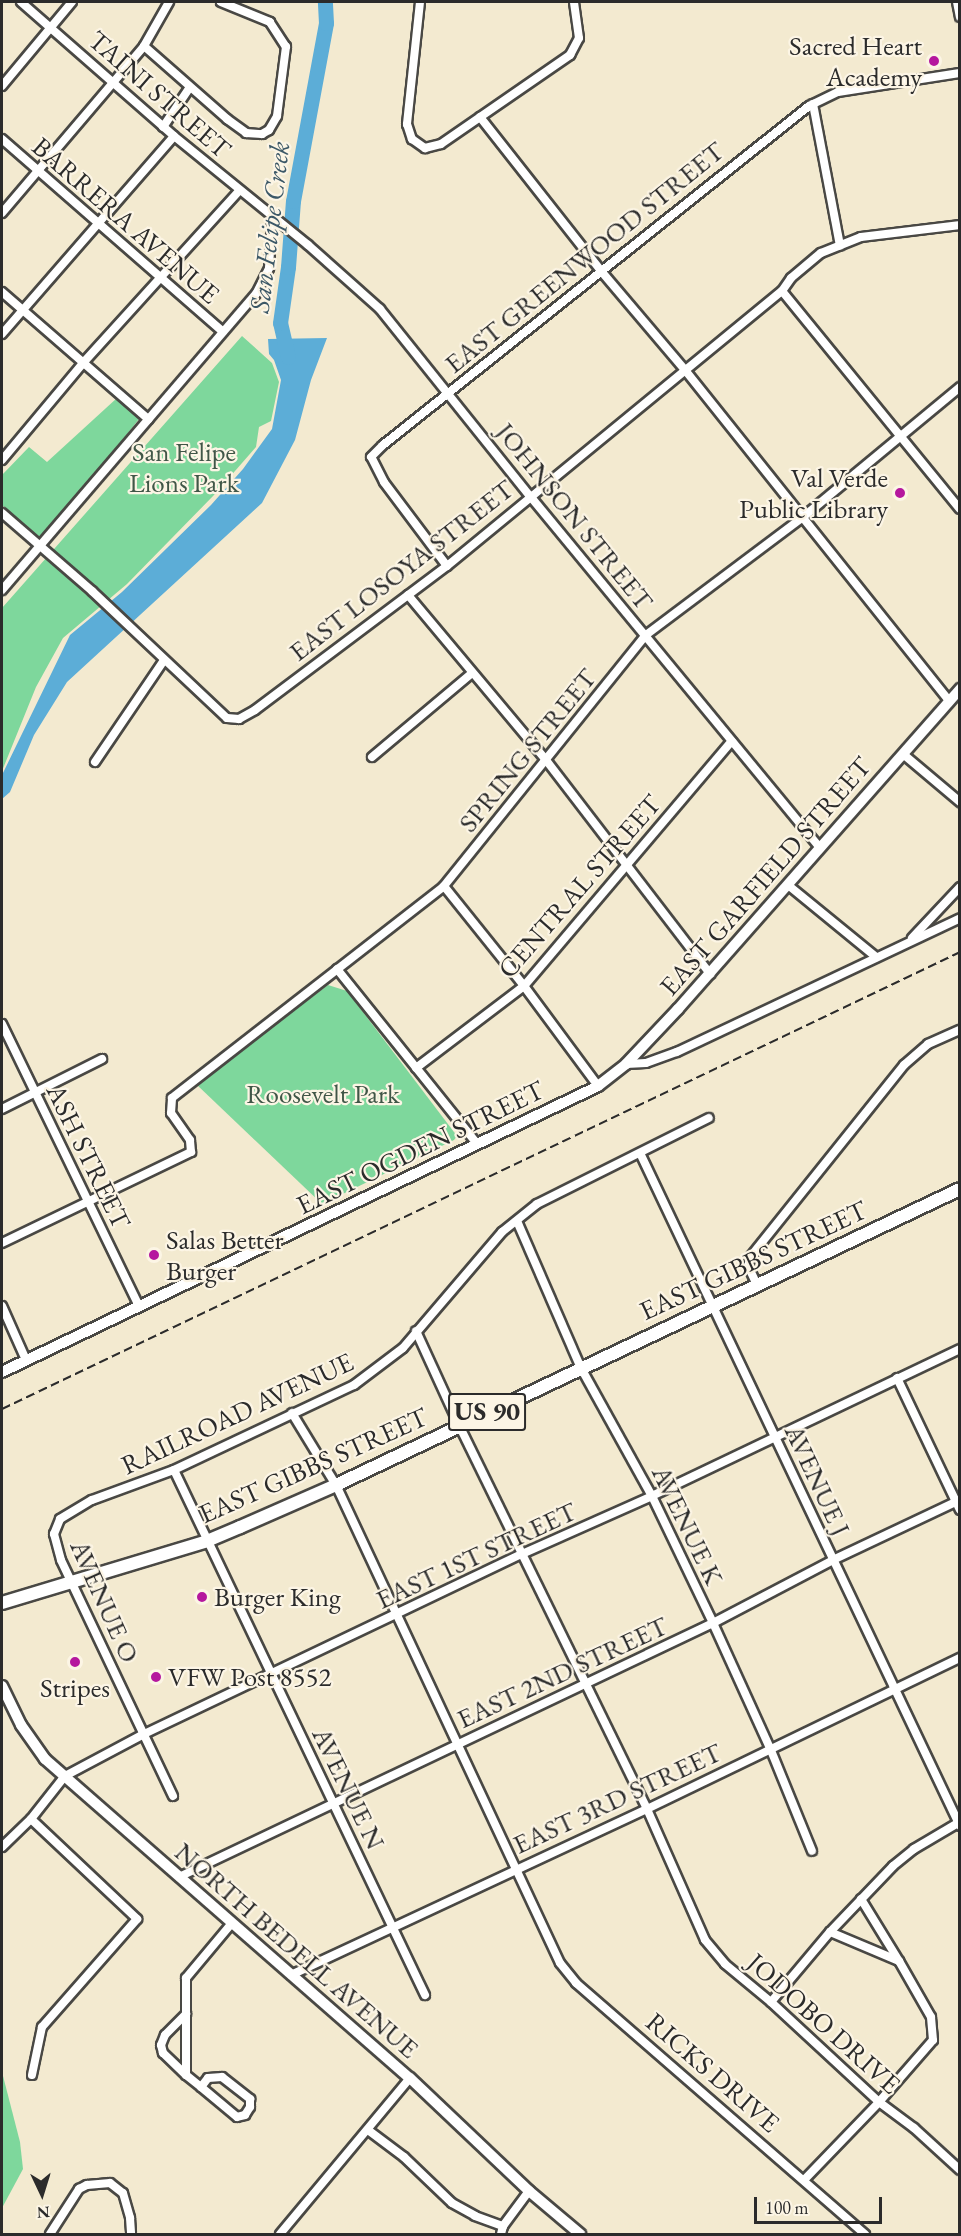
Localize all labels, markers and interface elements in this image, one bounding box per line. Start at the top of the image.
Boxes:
street label: TAINI STREET [82,23,238,165]
place label: Sacred Heart Academy [789,29,922,92]
marker: Sacred Heart Academy [927,54,941,68]
street label: BARRERA AVENUE [26,130,226,310]
street label: EAST GREENWOOD STREET [438,134,730,380]
water label: San Felipe Creek [242,139,296,315]
street label: JOHNSON STREET [490,416,660,616]
park label: San Felipe Lions Park [129,435,239,498]
place label: Val Verde Public Library [739,461,888,524]
street label: EAST LOSOYA STREET [282,472,520,668]
marker: Val Verde Public Library [893,486,907,500]
street label: SPRING STREET [451,662,603,838]
street label: EAST GARFIELD STREET [652,750,878,1002]
street label: CENTRAL STREET [491,788,667,984]
street label: EAST OGDEN STREET [291,1073,549,1221]
street label: ASH STREET [40,1078,138,1234]
park label: Roosevelt Park [246,1078,400,1110]
street label: EAST GIBBS STREET [634,1193,872,1327]
place label: Salas Better Burger [166,1223,284,1286]
marker: Salas Better Burger [147,1248,161,1262]
street label: RAILROAD AVENUE [116,1345,358,1481]
road number: US 90 [448,1389,526,1435]
street label: EAST GIBBS STREET [194,1400,432,1530]
street label: AVENUE J [778,1419,858,1541]
street label: AVENUE K [645,1460,731,1590]
street label: EAST 1ST STREET [371,1494,581,1616]
street label: AVENUE O [64,1535,146,1667]
place label: Burger King [214,1581,341,1613]
marker: Burger King [195,1590,209,1604]
street label: EAST 2ND STREET [452,1609,672,1735]
marker: Stripes [68,1655,82,1669]
place label: VFW Post 8552 [168,1661,331,1693]
marker: VFW Post 8552 [149,1670,163,1684]
place label: Stripes [40,1672,110,1704]
street label: AVENUE N [306,1722,392,1854]
street label: EAST 3RD STREET [508,1735,726,1861]
street label: NORTH BEDELL AVENUE [169,1835,425,2065]
street label: JODOBO DRIVE [741,1946,907,2100]
street label: RICKS DRIVE [640,2005,786,2139]
north arrow [12,2164,72,2224]
scale bar [757,2185,884,2223]
text: 100 m [765,2196,809,2219]
text: N [36,2202,50,2223]

